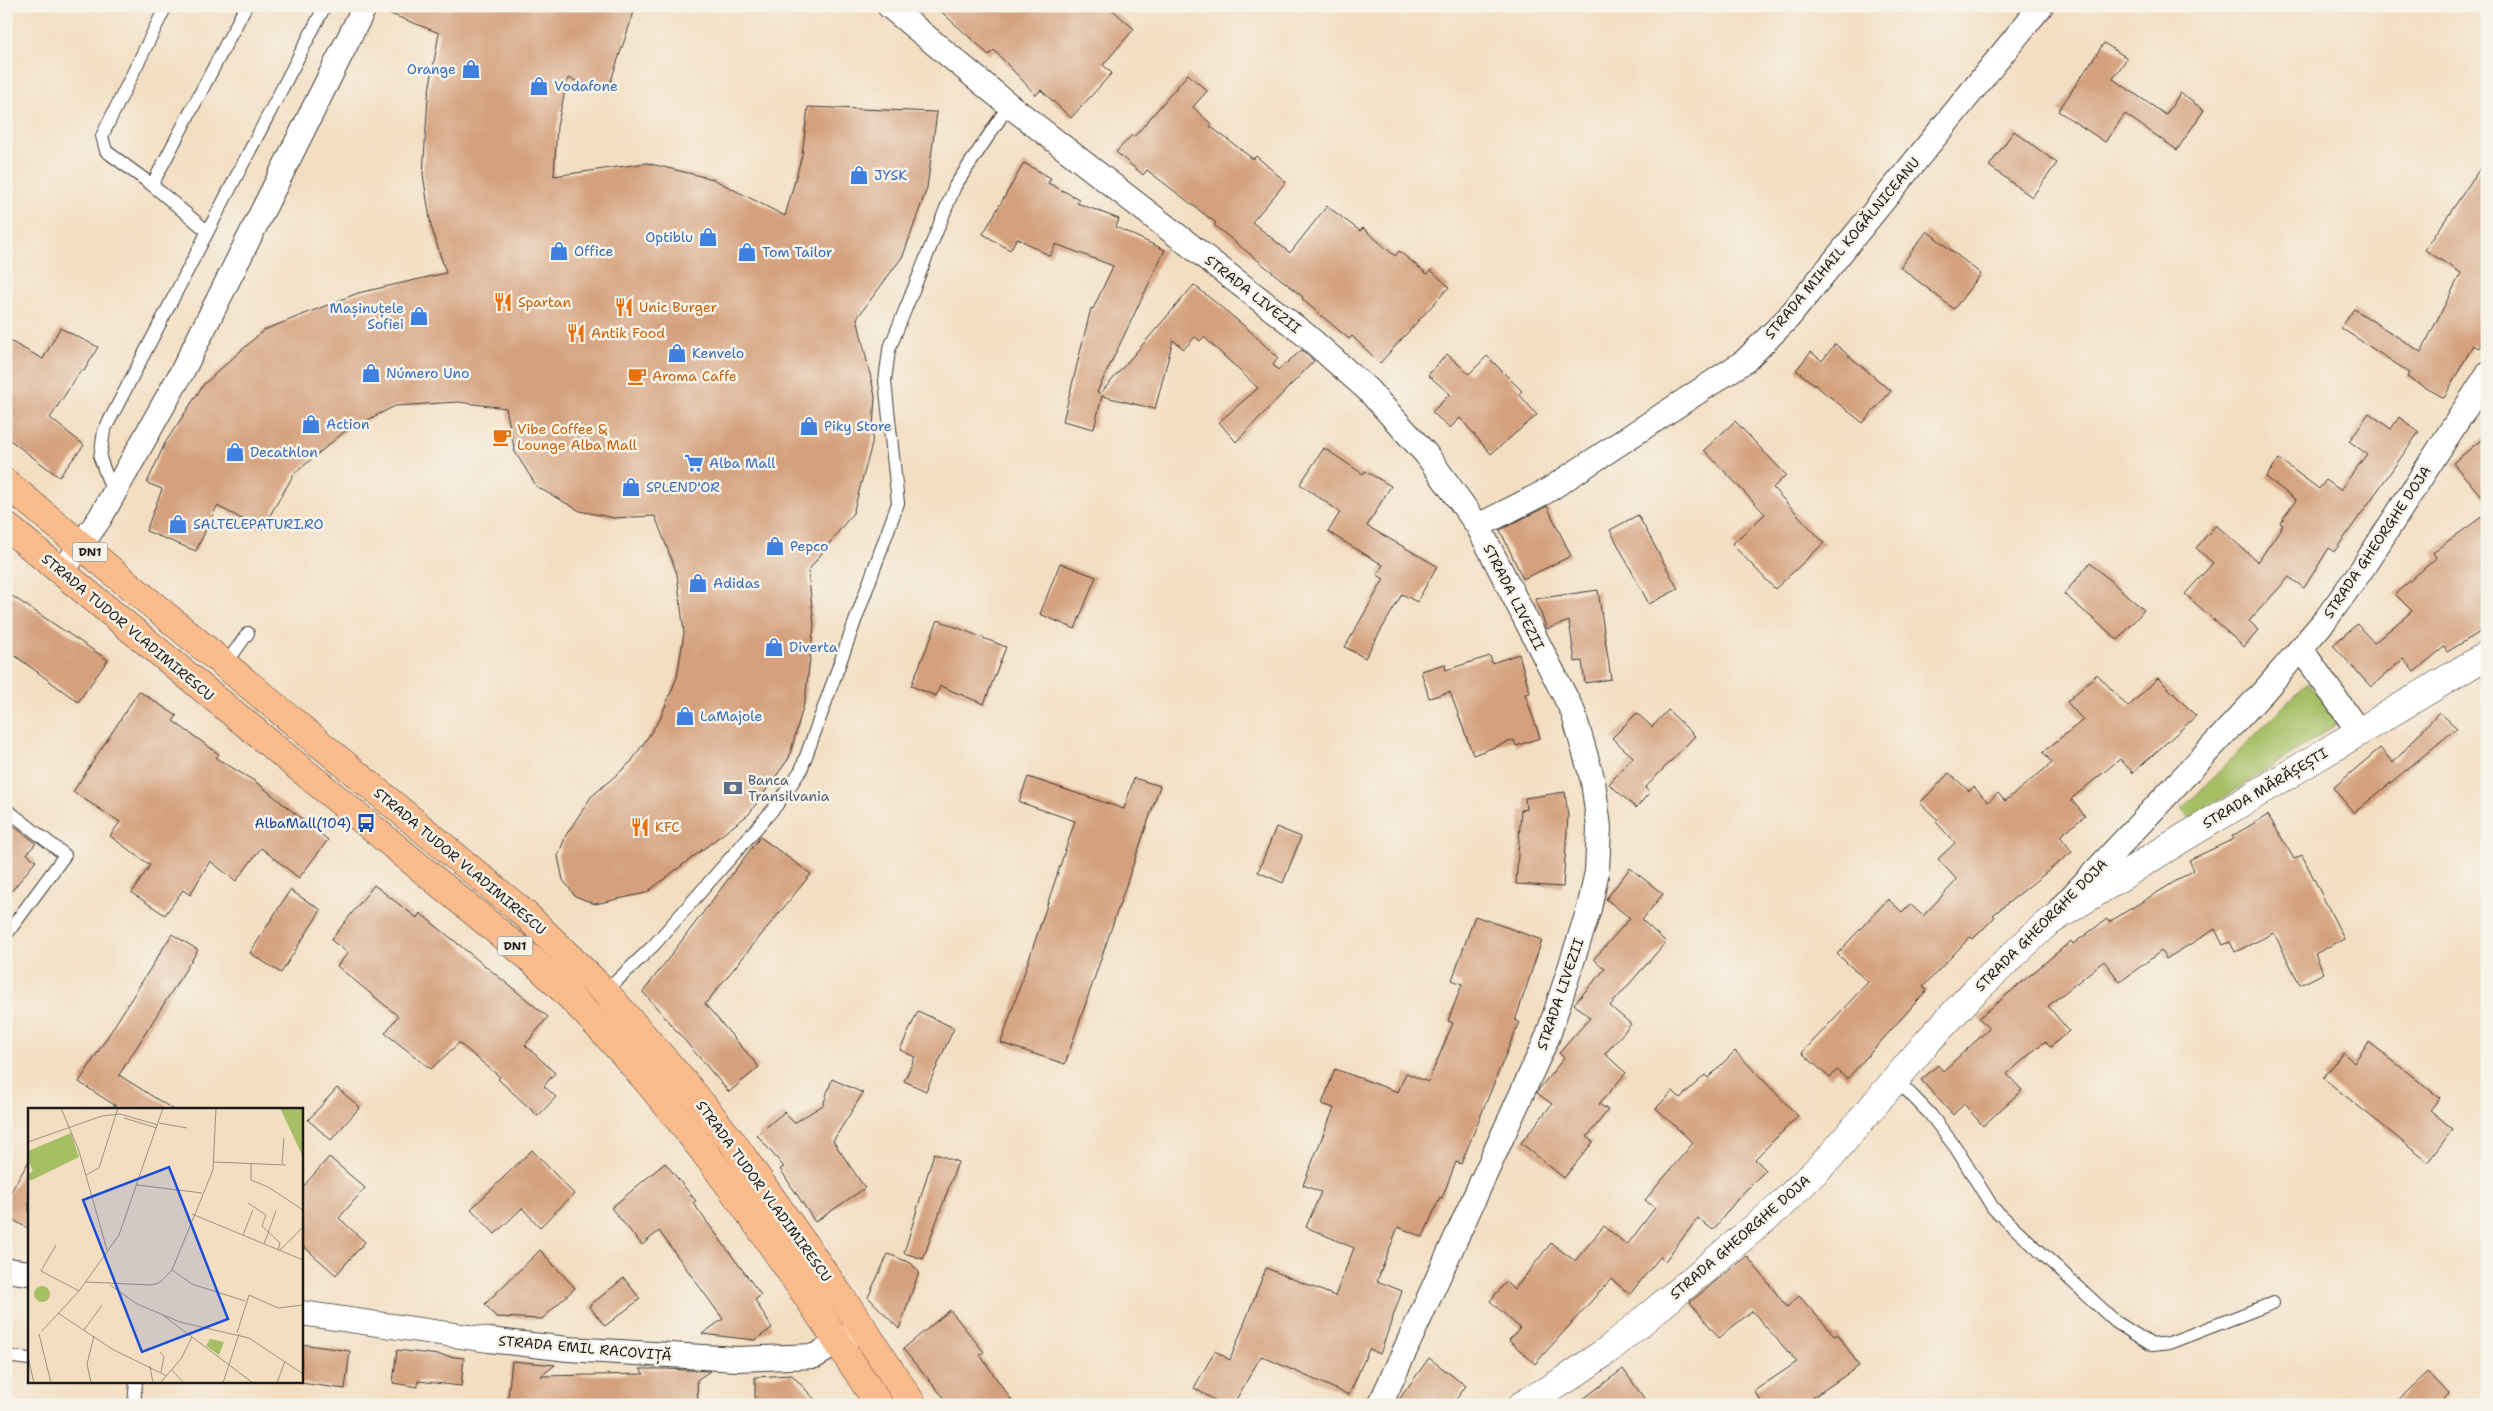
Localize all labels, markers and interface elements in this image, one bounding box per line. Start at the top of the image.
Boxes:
shop icon: Orange [460,58,482,80]
place label: Orange [407,60,456,78]
shop icon: Vodafone [528,75,550,97]
place label: Vodafone [554,77,618,95]
street label: STRADA MIHAIL KOGĂLNICEANU [1761,153,1923,343]
shop icon: JYSK [848,164,870,186]
place label: JYSK [874,166,907,184]
shop icon: Optiblu [697,226,719,248]
place label: Optiblu [645,228,693,246]
shop icon: Office [548,240,570,262]
shop icon: Tom Tailor [736,241,758,263]
place label: Office [574,242,614,260]
place label: Tom Tailor [762,243,833,261]
street label: STRADA LIVEZII [1201,251,1305,337]
restaurant icon: Spartan [492,291,514,313]
place label: Spartan [518,293,572,311]
restaurant icon: Unic Burger [613,296,635,318]
place label: Unic Burger [639,298,718,316]
place label: Mașinuțele Sofiei [329,299,404,333]
shop icon: Mașinuțele Sofiei [408,305,430,327]
restaurant icon: Antik Food [565,322,587,344]
place label: Antik Food [591,324,665,342]
shop icon: Kenvelo [666,342,688,364]
place label: Kenvelo [692,344,744,362]
shop icon: Número Uno [360,362,382,384]
place label: Número Uno [386,364,470,382]
cafe icon: Aroma Caffe [626,365,648,387]
place label: Aroma Caffe [652,367,737,385]
shop icon: Action [300,413,322,435]
place label: Action [326,415,370,433]
shop icon: Piky Store [798,415,820,437]
place label: Piky Store [824,417,892,435]
place label: Vibe Coffee & Lounge Alba Mall [517,420,638,454]
cafe icon: Vibe Coffee & Lounge Alba Mall [491,426,513,448]
shop icon: Decathlon [224,441,246,463]
place label: Decathlon [250,443,318,461]
supermarket icon: Alba Mall [683,452,705,474]
place label: Alba Mall [709,454,776,472]
street label: STRADA GHEORGHE DOJA [2319,462,2435,622]
shop icon: SPLEND'OR [620,476,642,498]
place label: SPLEND'OR [646,478,720,496]
shop icon: SALTELEPATURI.RO [167,513,189,535]
place label: SALTELEPATURI.RO [193,515,324,533]
shop icon: Pepco [764,535,786,557]
place label: Pepco [790,537,829,555]
street label: STRADA LIVEZII [1479,541,1549,653]
road number: DN1 [72,542,108,562]
street label: STRADA TUDOR VLADIMIRESCU [38,550,218,704]
shop icon: Adidas [687,572,709,594]
place label: Adidas [713,574,760,592]
shop icon: Diverta [763,636,785,658]
place label: Diverta [789,638,838,656]
shop icon: LaMajole [674,705,696,727]
place label: LaMajole [700,707,762,725]
street label: STRADA MĂRĂȘEȘTI [2199,743,2332,833]
place label: Banca Transilvania [748,771,830,805]
bank icon: Banca Transilvania [722,777,744,799]
street label: STRADA TUDOR VLADIMIRESCU [370,784,550,938]
bus stop icon: AlbaMall(104) [355,812,377,834]
place label: AlbaMall(104) [255,814,351,832]
restaurant icon: KFC [629,816,651,838]
place label: KFC [655,818,680,836]
street label: STRADA GHEORGHE DOJA [1971,855,2111,995]
road number: DN1 [498,936,532,956]
street label: STRADA LIVEZII [1532,936,1588,1052]
street label: STRADA TUDOR VLADIMIRESCU [692,1097,836,1285]
inset map [28,1108,302,1384]
street label: STRADA GHEORGHE DOJA [1666,1171,1814,1303]
street label: STRADA EMIL RACOVIȚĂ [497,1331,672,1366]

